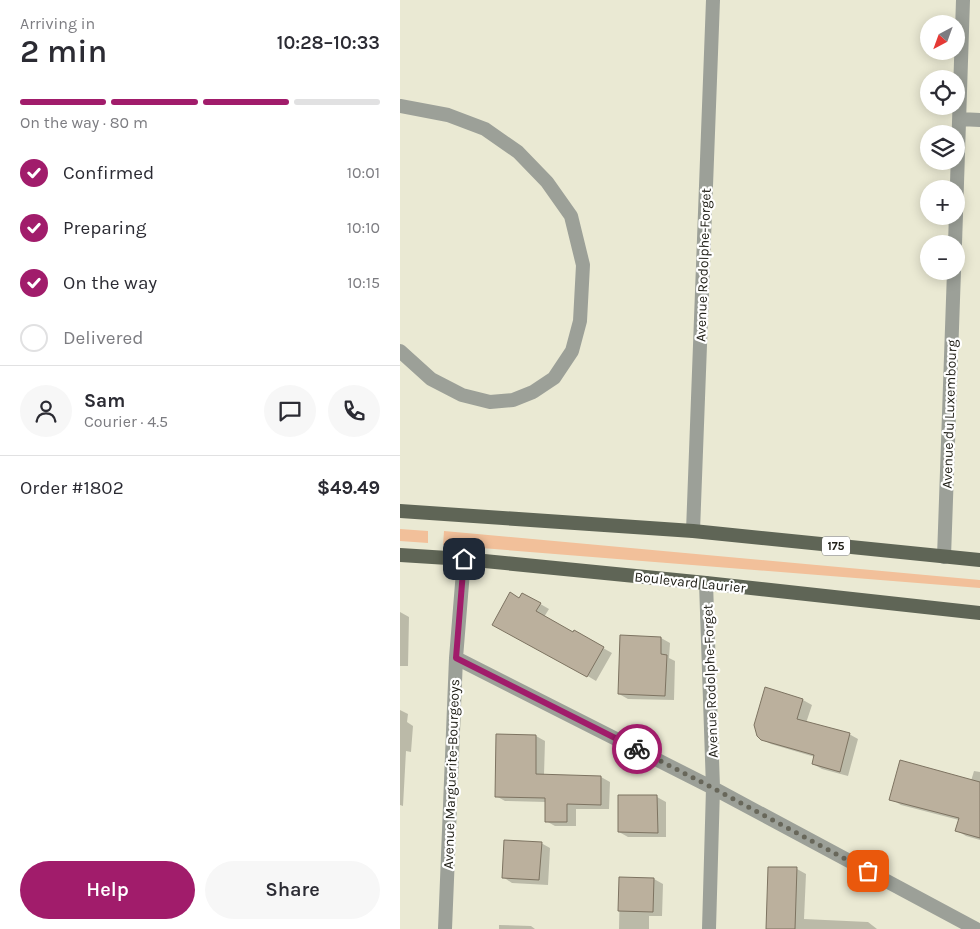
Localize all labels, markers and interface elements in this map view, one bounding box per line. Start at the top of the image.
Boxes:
text: Arriving in [20,14,95,33]
north arrow [920,15,965,60]
map controls [920,15,965,280]
text: 10:28–10:33 [277,32,380,54]
text: 2 min [20,33,107,70]
button: locate [920,70,965,115]
text: On the way · 80 m [20,113,148,132]
button: layers [920,125,965,170]
icon: check [20,159,48,187]
text: Confirmed [63,162,154,184]
text: 10:01 [347,163,380,182]
button: + [920,180,965,225]
street label: Avenue Rodolphe-Forget [692,188,715,342]
icon: check [20,214,48,242]
text: Preparing [63,217,146,239]
text: 10:10 [347,218,380,237]
button: − [920,235,965,280]
icon: check [20,269,48,297]
text: On the way [63,272,157,294]
text: 10:15 [347,273,380,292]
text: Delivered [63,327,143,349]
street label: Avenue du Luxembourg [938,339,961,489]
button: person [20,385,72,437]
button: chat [264,385,316,437]
button: phone [328,385,380,437]
text: Sam [84,390,125,412]
text: Courier · 4.5 [84,412,168,431]
text: Order #1802 [20,477,124,499]
text: $49.49 [317,477,380,499]
road number: 175 [822,536,850,556]
pin [443,538,485,580]
icon: home [450,545,478,573]
street label: Boulevard Laurier [634,568,747,597]
street label: Avenue Rodolphe-Forget [699,604,722,758]
street label: Avenue Marguerite-Bourgeoys [440,679,463,869]
courier [612,724,662,774]
icon: bike [623,735,651,763]
pin [847,850,889,892]
icon: bag [854,857,882,885]
button: Help [20,861,195,919]
button: Share [205,861,380,919]

